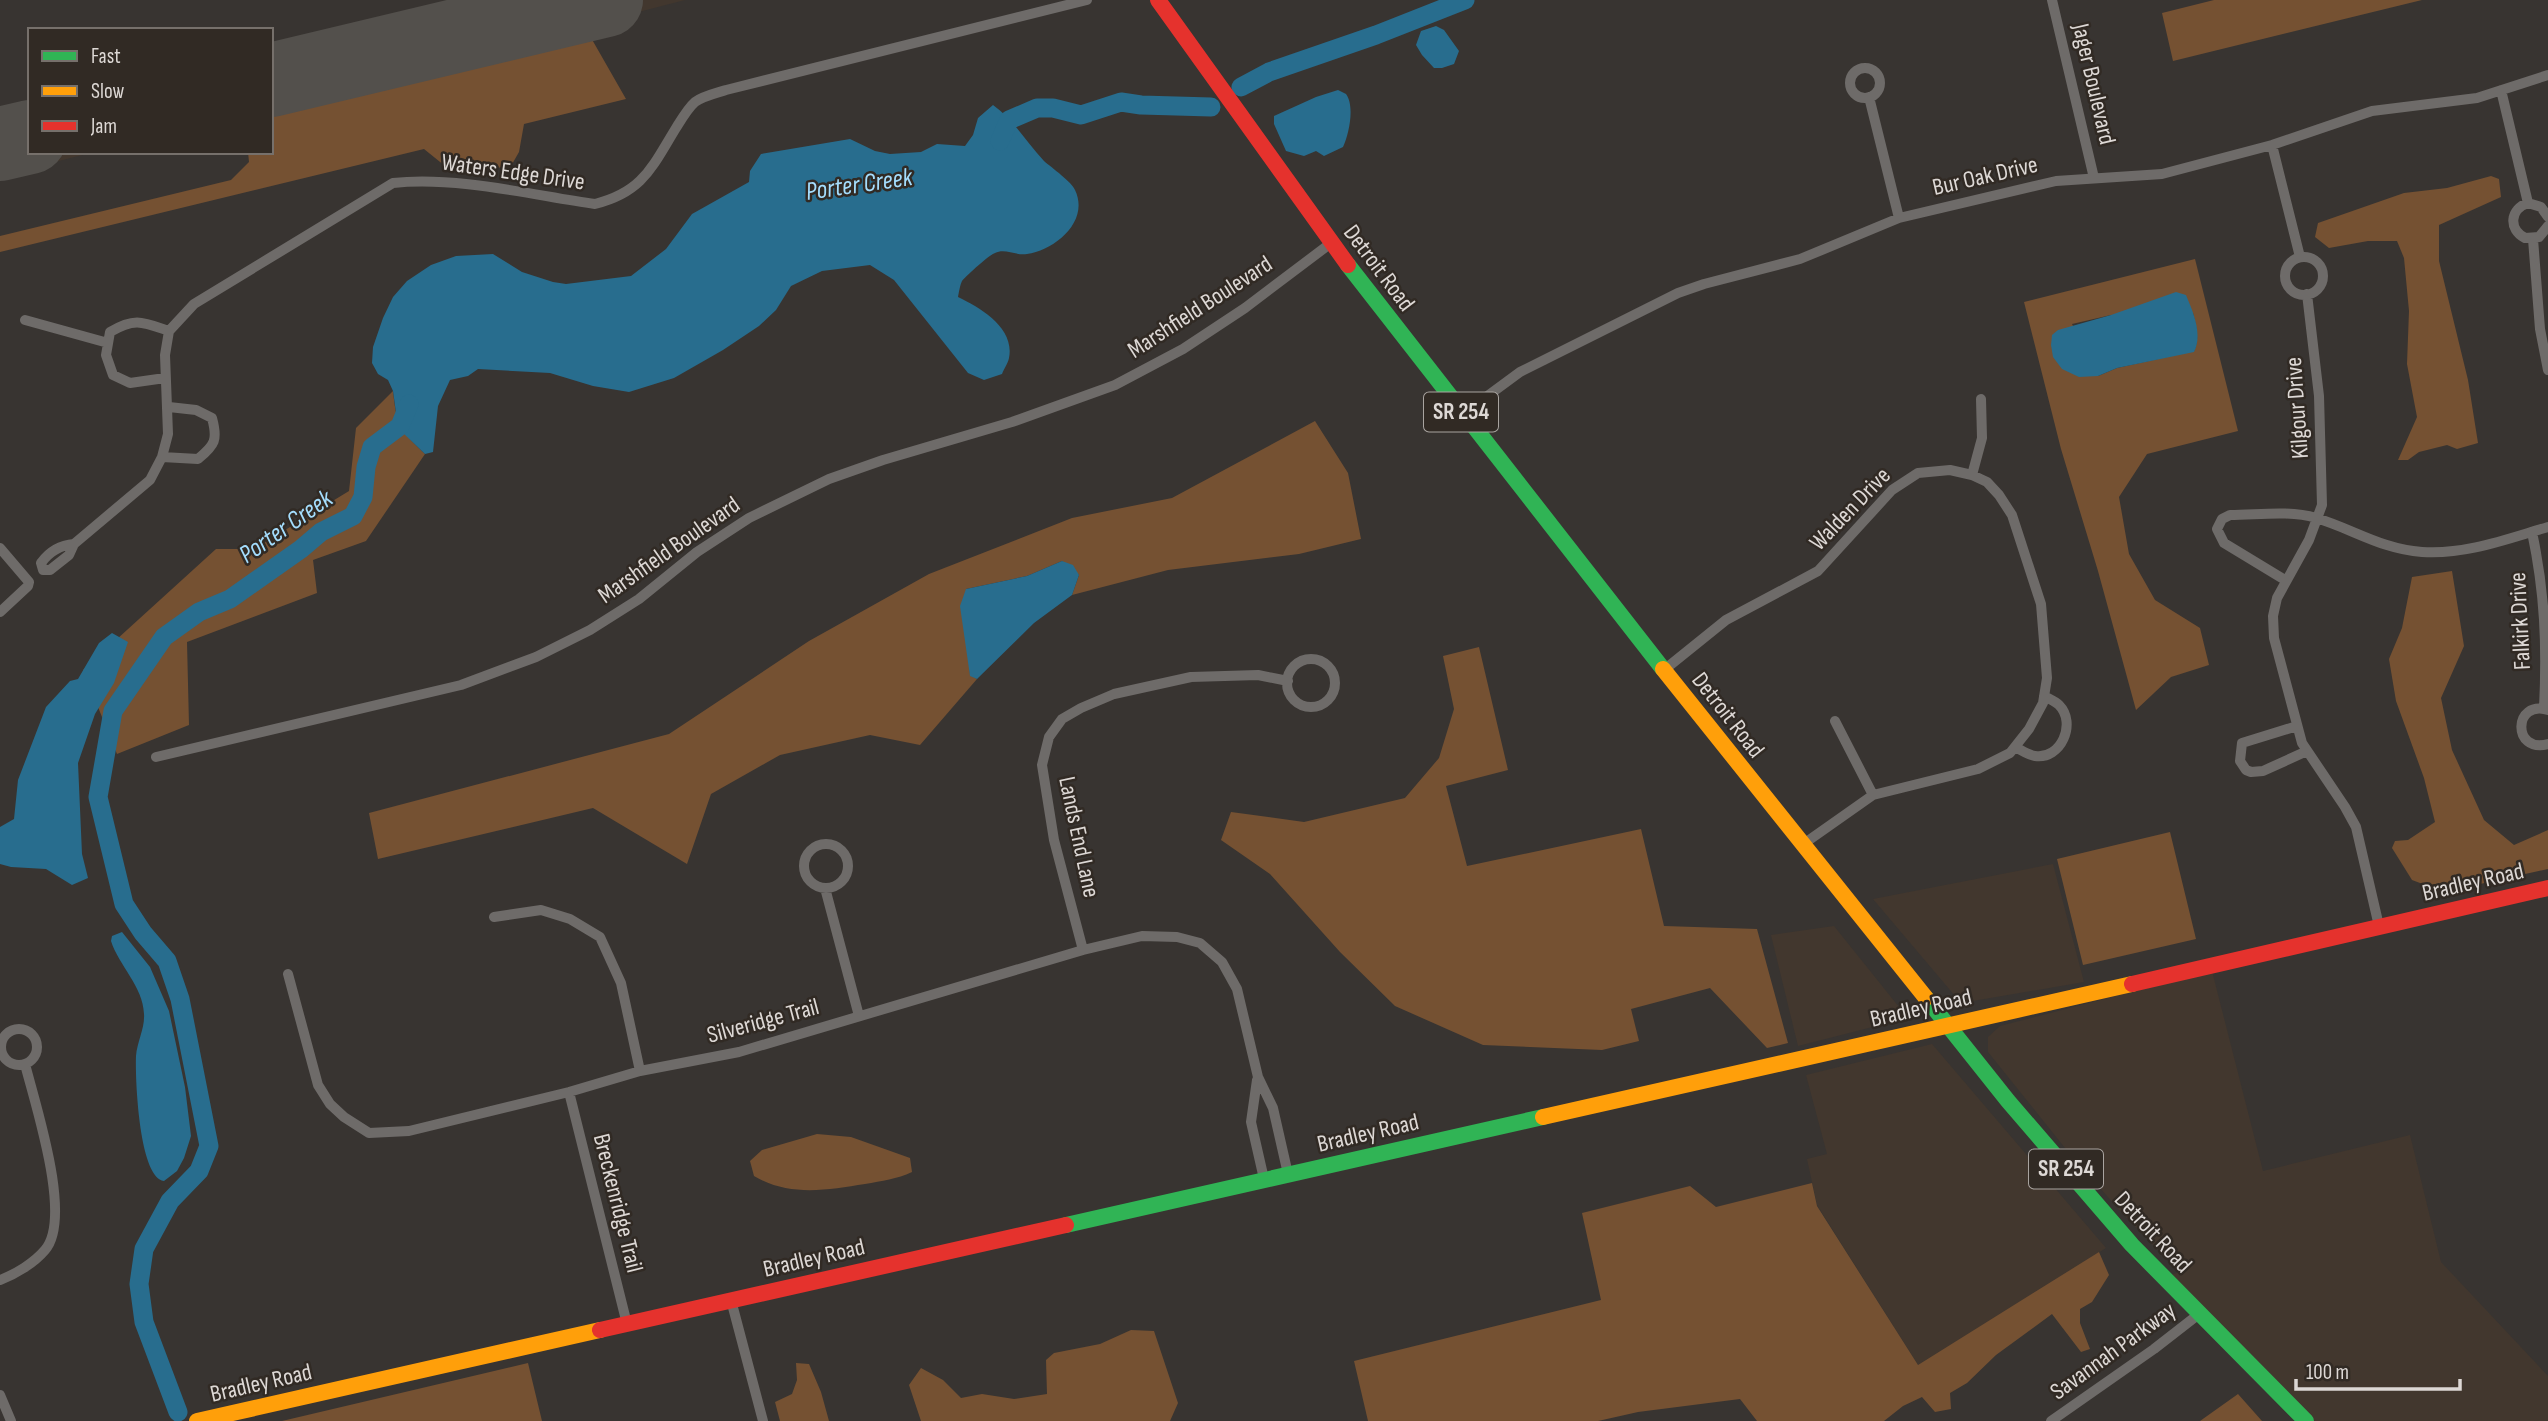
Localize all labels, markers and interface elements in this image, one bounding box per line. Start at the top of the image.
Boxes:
street label: Jager Boulevard [2066,20,2122,147]
legend [28,28,273,154]
text: Fast [91,44,121,69]
text: Slow [91,79,125,104]
text: Jam [90,114,117,139]
street label: Waters Edge Drive [439,148,587,196]
street label: Bur Oak Drive [1930,150,2040,202]
water label: Porter Creek [804,162,916,208]
street label: Detroit Road [1337,219,1421,317]
street label: Marshfield Boulevard [1122,249,1278,365]
street label: Kilgour Drive [2279,356,2315,460]
road number: SR 254 [1424,392,1498,432]
street label: Walden Drive [1803,461,1897,557]
water label: Porter Creek [233,483,340,570]
street label: Marshfield Boulevard [592,490,746,610]
street label: Falkirk Drive [2503,571,2537,671]
street label: Detroit Road [1686,666,1770,764]
street label: Lands End Lane [1052,774,1106,900]
street label: Bradley Road [2419,856,2527,908]
street label: Bradley Road [1867,982,1975,1034]
street label: Silveridge Trail [704,992,822,1050]
street label: Bradley Road [1314,1107,1422,1159]
street label: Breckenridge Trail [587,1131,649,1275]
road number: SR 254 [2029,1150,2103,1188]
street label: Detroit Road [2108,1185,2198,1279]
street label: Bradley Road [760,1232,868,1284]
street label: Savannah Parkway [2045,1296,2181,1406]
scale bar [2296,1348,2460,1392]
street label: Bradley Road [207,1357,315,1409]
text: 100 m [2306,1360,2349,1385]

